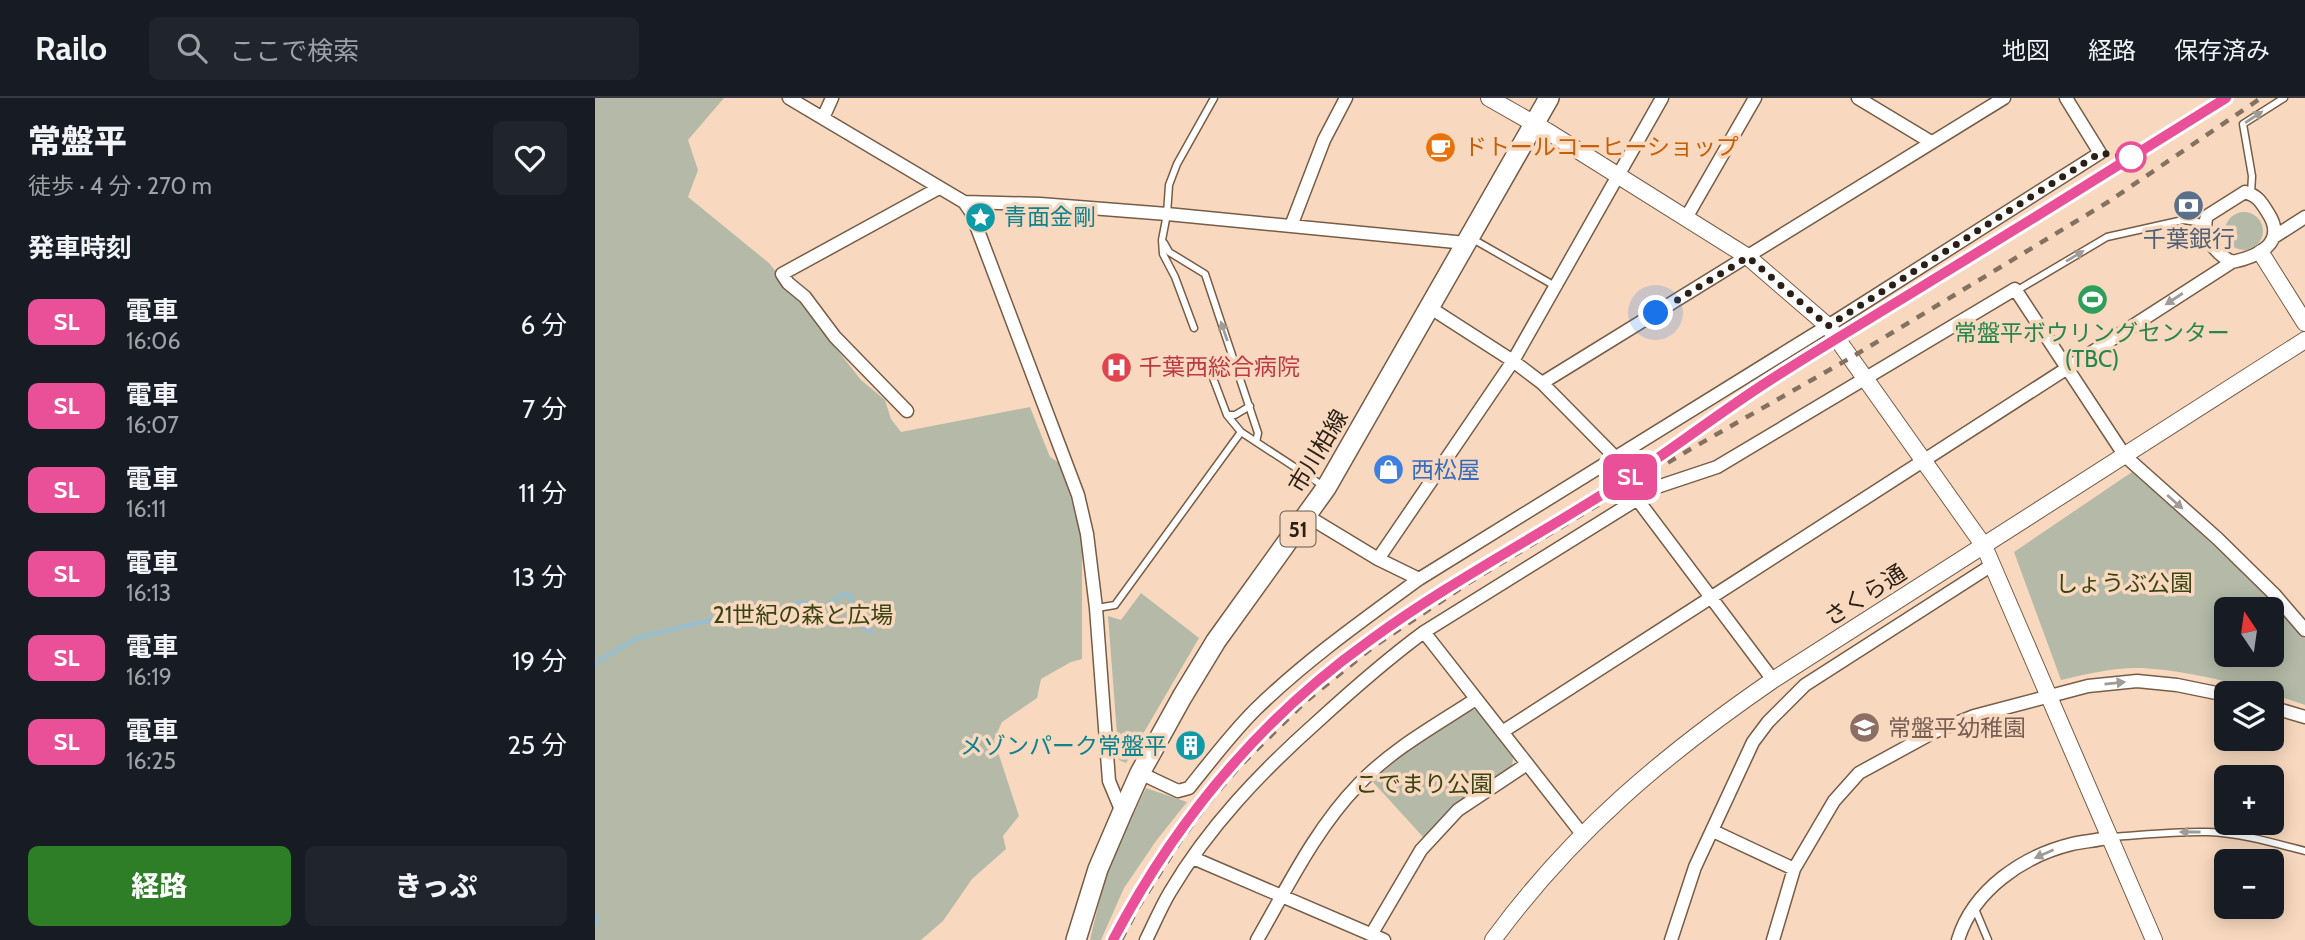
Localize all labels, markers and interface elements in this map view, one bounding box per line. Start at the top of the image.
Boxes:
search box [149,17,639,80]
text: Railo [35,28,107,68]
icon: search [173,29,211,67]
text: ここで検索 [229,35,359,67]
text: 地図 [2002,36,2050,65]
text: 経路 [2088,36,2136,65]
text: 保存済み [2174,36,2270,65]
one-way arrow [2244,110,2264,123]
text: 常盤平 [28,121,127,161]
button: heart [493,121,567,195]
cafe icon: ドトールコーヒーショップ [1424,130,1458,164]
place label: ドトールコーヒーショップ [1464,133,1739,161]
unlabelled marker [2116,142,2146,172]
text: 徒歩 · 4 分 · 270 m [28,172,212,200]
bank icon: 千葉銀行 [2172,188,2206,222]
place icon: 青面金剛 [964,200,998,234]
place label: 青面金剛 [1004,203,1096,231]
place label: 千葉銀行 [2143,225,2235,253]
text: 発車時刻 [28,232,132,264]
one-way arrow [2065,250,2084,262]
sports icon: 常盤平ボウリングセンター (TBC) [2075,282,2109,316]
one-way arrow [2165,293,2184,306]
text: 電車 [126,295,178,327]
your location [1638,295,1673,330]
text: SL [54,307,79,336]
text: 6 分 [520,309,567,341]
place label: 常盤平ボウリングセンター (TBC) [1954,319,2230,373]
one-way arrow [1218,320,1229,341]
text: 16:06 [126,327,180,355]
hospital icon: 千葉西総合病院 [1099,350,1133,384]
place label: 千葉西総合病院 [1139,353,1300,381]
text: 電車 [126,379,178,411]
text: SL [54,391,79,420]
text: 7 分 [522,393,567,425]
street label: 市川柏線 [1282,404,1354,498]
text: 16:07 [126,411,179,439]
shop icon: 西松屋 [1371,453,1405,487]
line badge: SL [1599,454,1661,500]
place label: 西松屋 [1411,456,1480,484]
text: SL [1617,462,1643,491]
text: 電車 [126,463,178,495]
text: SL [54,475,79,504]
text: 11 分 [518,477,567,509]
one-way arrow [2167,494,2184,509]
text: 16:11 [126,495,166,523]
road number: 51 [1281,512,1315,546]
text: 電車 [126,547,178,579]
street label: さくら通 [1819,558,1911,632]
text: SL [54,559,79,588]
text: 13 分 [513,561,567,593]
park label: しょうぶ公園 [2055,569,2193,597]
text: 16:13 [126,579,171,607]
north arrow [2214,597,2284,667]
map controls [2214,597,2284,919]
park label: 21世紀の森と広場 [713,601,893,629]
text: 電車 [126,631,178,663]
text: SL [54,643,79,672]
text: 19 分 [512,645,567,677]
text: 16:19 [126,663,172,691]
one-way arrow [2104,677,2126,688]
button: layers [2214,681,2284,751]
school or university icon: 常盤平幼稚園 [1848,711,1882,745]
place label: 常盤平幼稚園 [1888,714,2026,742]
text: 電車 [126,715,178,747]
text: SL [54,727,79,756]
text: 25 分 [507,729,567,761]
building icon: メゾンパーク常盤平 [1173,729,1207,763]
place label: メゾンパーク常盤平 [960,732,1167,760]
text: 16:25 [126,747,176,775]
button: + [2214,765,2284,835]
park label: こでまり公園 [1355,770,1493,798]
one-way arrow [2179,826,2201,838]
button: 経路 [28,846,291,926]
button: きっぷ [305,846,567,926]
one-way arrow [2034,848,2054,860]
button: − [2214,849,2284,919]

